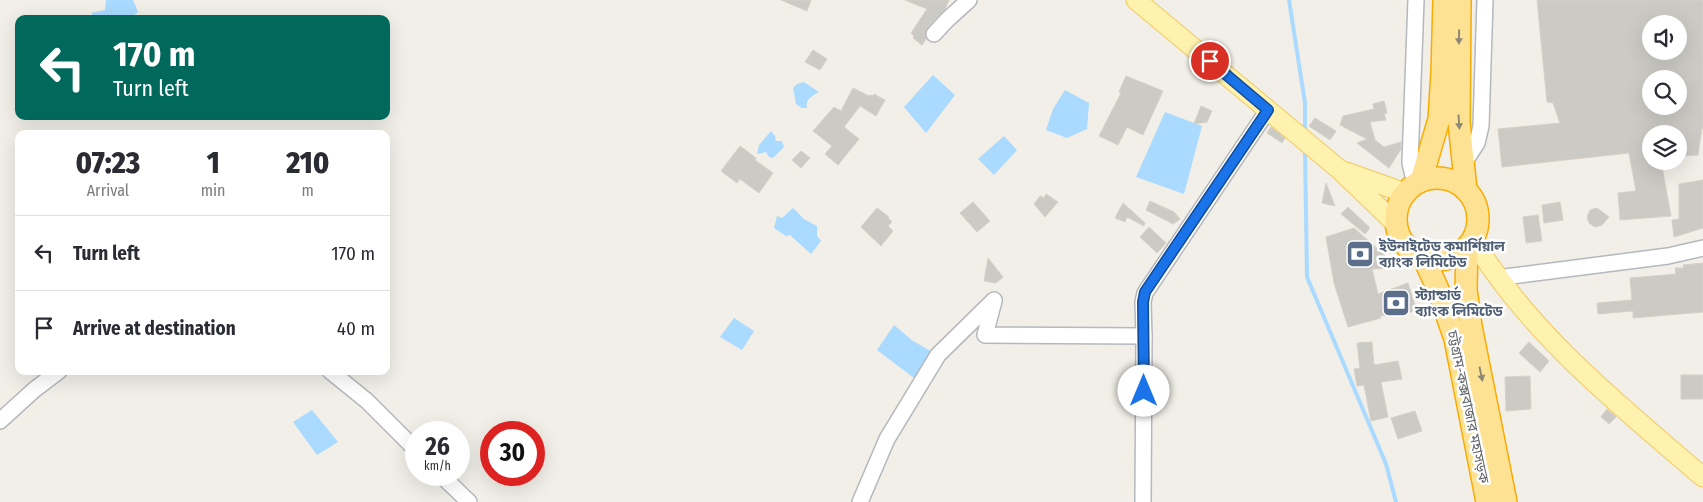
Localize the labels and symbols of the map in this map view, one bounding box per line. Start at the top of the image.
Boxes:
one-way arrow [1455,29,1463,45]
pin [1189,40,1231,82]
one-way arrow [1456,114,1464,130]
place label: ইউনাইটেড কমার্শিয়াল ব্যাংক লিমিটেড [1378,236,1505,271]
bank icon: ইউনাইটেড কমার্শিয়াল ব্যাংক লিমিটেড [1345,239,1375,269]
place label: স্ট্যান্ডার্ড ব্যাংক লিমিটেড [1414,285,1504,320]
bank icon: স্ট্যান্ডার্ড ব্যাংক লিমিটেড [1381,288,1411,318]
street label: চট্টগ্রাম-কক্সবাজার মহাসড়ক [1443,328,1493,486]
position arrow [1117,364,1169,416]
one-way arrow [1477,366,1485,381]
speed limit sign: 30 [480,421,545,486]

